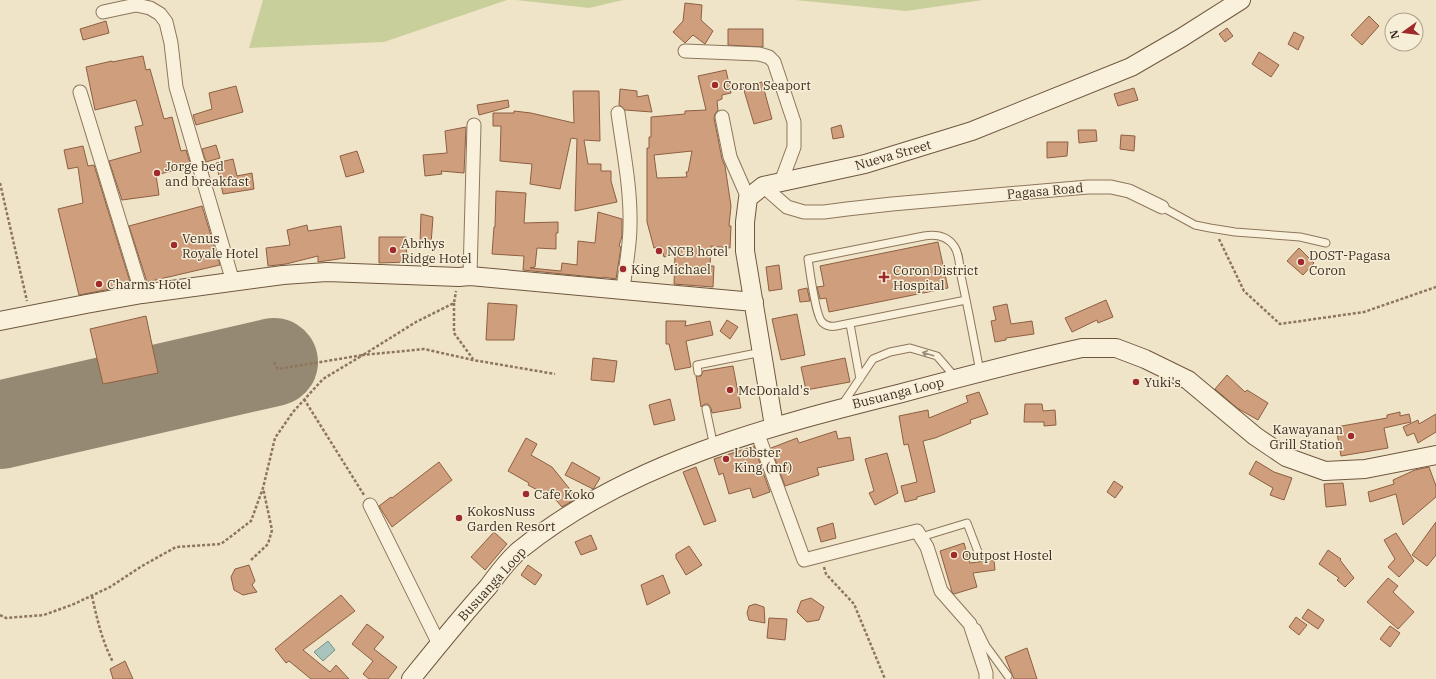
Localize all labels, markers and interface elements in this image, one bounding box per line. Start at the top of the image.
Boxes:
north arrow [1384,12,1424,52]
text: N [1386,28,1402,40]
place label: Coron Seaport [723,77,811,94]
marker: Coron Seaport [710,80,720,90]
street label: Nueva Street [853,136,933,174]
place label: Jorge bed and breakfast [165,158,249,190]
marker: Jorge bed and breakfast [152,168,162,178]
street label: Pagasa Road [1006,179,1084,203]
place label: Venus Royale Hotel [182,230,259,262]
place label: Abrhys Ridge Hotel [401,235,472,267]
marker: Venus Royale Hotel [169,240,179,250]
place label: NCB hotel [667,243,728,260]
marker: Abrhys Ridge Hotel [388,245,398,255]
marker: NCB hotel [654,246,664,256]
place label: DOST-Pagasa Coron [1309,247,1391,279]
marker: DOST-Pagasa Coron [1296,257,1306,267]
place label: King Michael [631,261,711,278]
place label: Coron District Hospital [893,262,979,294]
marker: King Michael [618,264,628,274]
marker: Coron District Hospital [878,271,890,283]
place label: Charms Hotel [107,276,191,293]
marker: Charms Hotel [94,279,104,289]
one-way arrow [922,350,935,357]
street label: Busuanga Loop [850,373,946,413]
place label: Yuki's [1144,374,1181,391]
marker: Yuki's [1131,377,1141,387]
place label: McDonald's [738,382,809,399]
marker: McDonald's [725,385,735,395]
place label: Kawayanan Grill Station [1269,421,1343,453]
marker: Kawayanan Grill Station [1346,431,1356,441]
place label: Lobster King (mf) [734,444,792,476]
marker: Lobster King (mf) [721,454,731,464]
place label: Cafe Koko [534,486,595,503]
marker: Cafe Koko [521,489,531,499]
place label: KokosNuss Garden Resort [467,503,556,535]
marker: KokosNuss Garden Resort [454,513,464,523]
street label: Busuanga Loop [454,543,530,625]
place label: Outpost Hostel [962,547,1053,564]
marker: Outpost Hostel [949,550,959,560]

